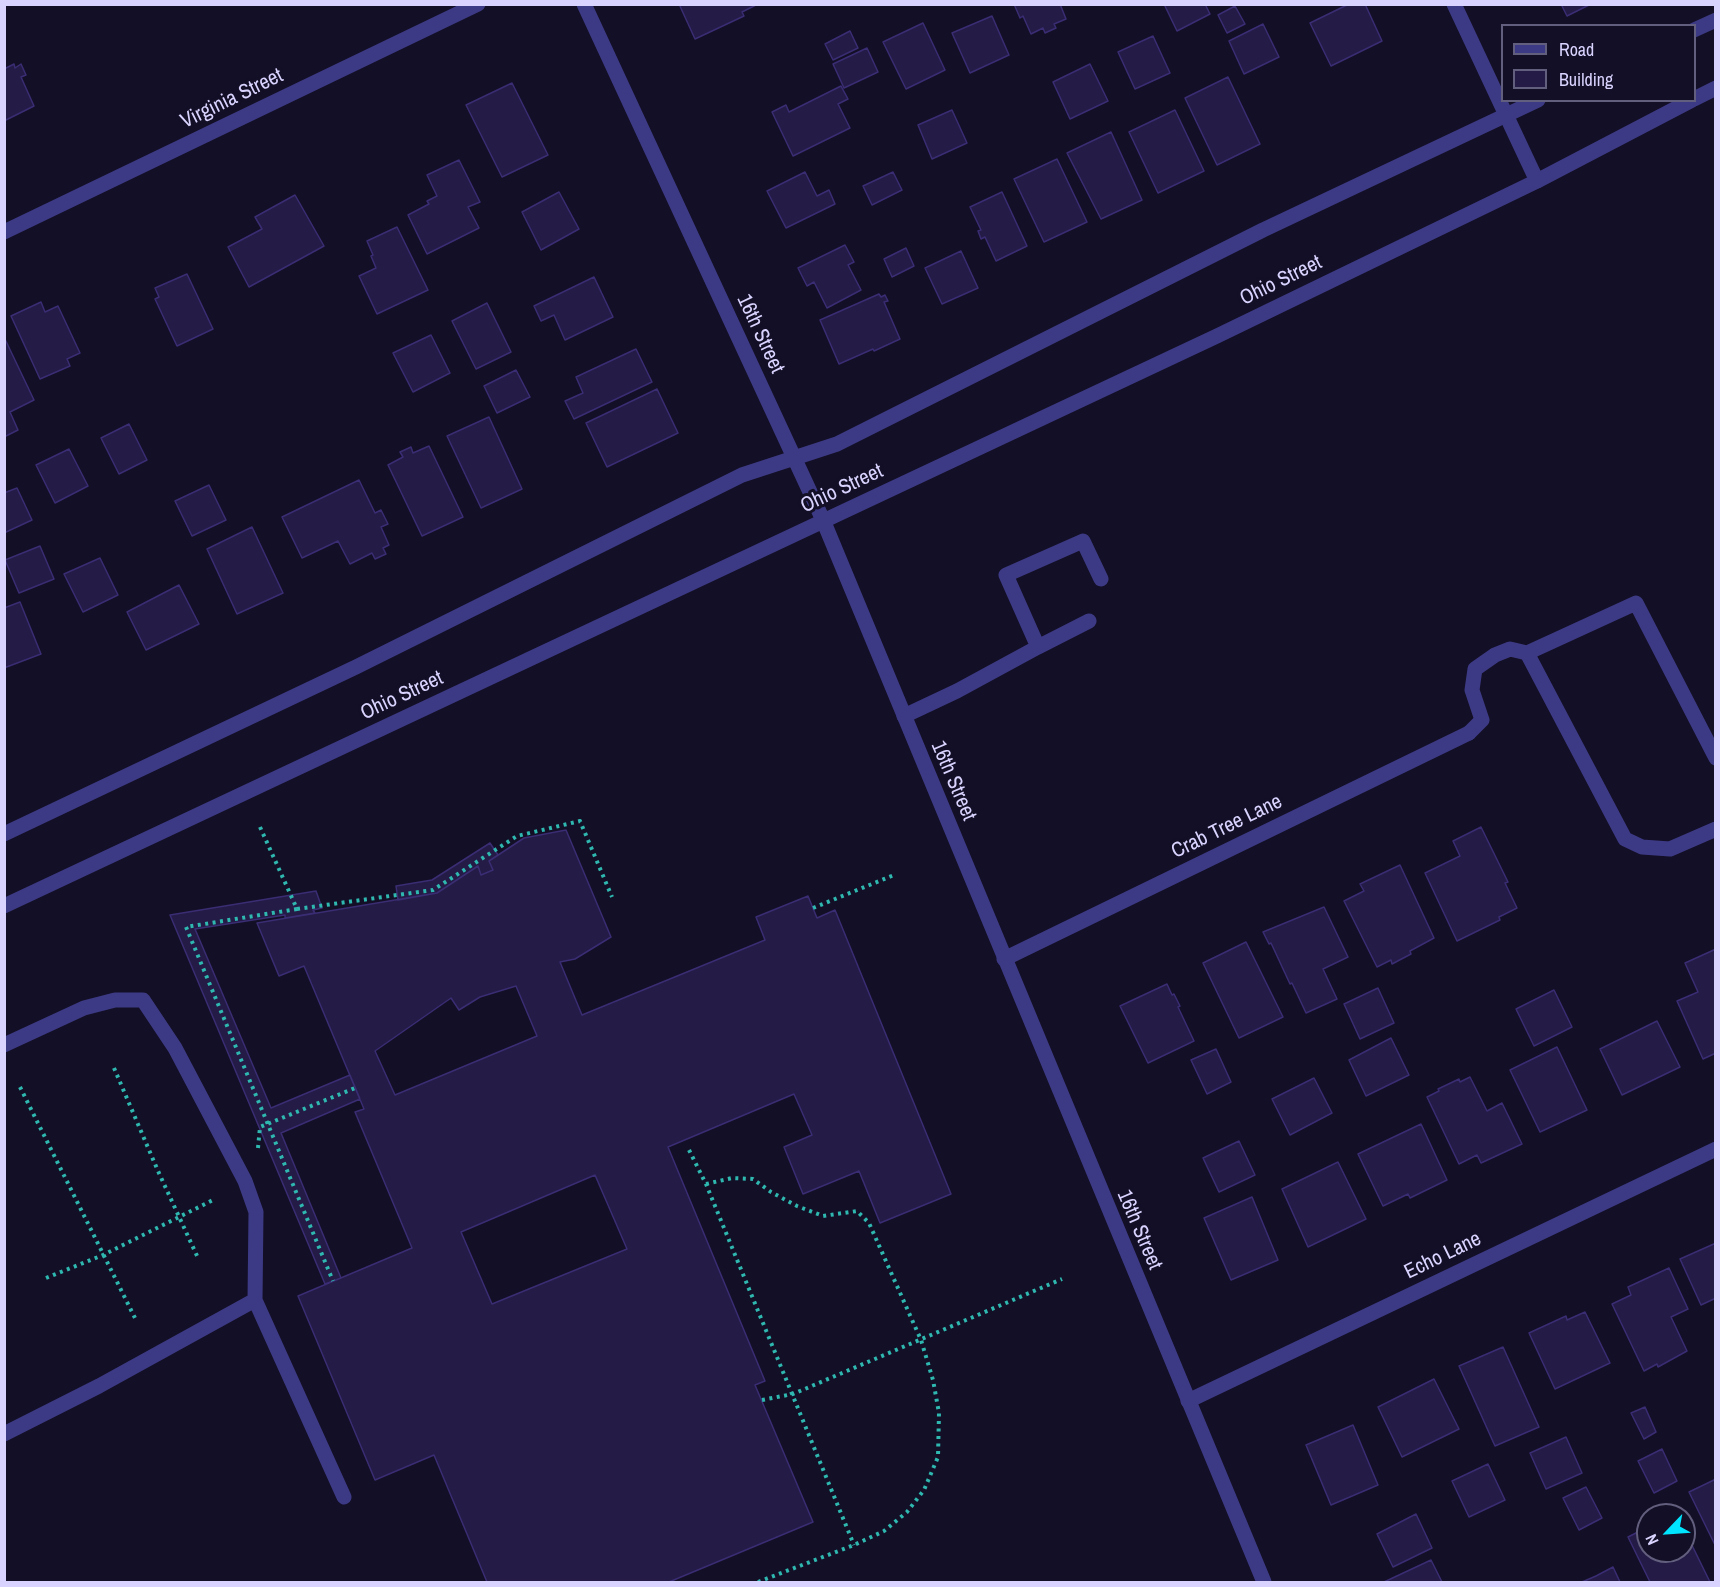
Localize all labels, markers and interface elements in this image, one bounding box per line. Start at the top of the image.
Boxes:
legend [1501,24,1696,102]
text: Road [1559,37,1594,62]
street label: Virginia Street [177,63,287,135]
text: Building [1559,67,1613,92]
street label: Ohio Street [1236,250,1326,312]
street label: 16th Street [731,290,789,378]
street label: Ohio Street [797,459,887,519]
street label: Ohio Street [357,666,447,726]
street label: 16th Street [925,737,981,825]
street label: Crab Tree Lane [1168,789,1286,865]
street label: 16th Street [1111,1186,1167,1274]
street label: Echo Lane [1400,1227,1486,1285]
north arrow [1636,1503,1696,1563]
text: N [1640,1531,1663,1549]

